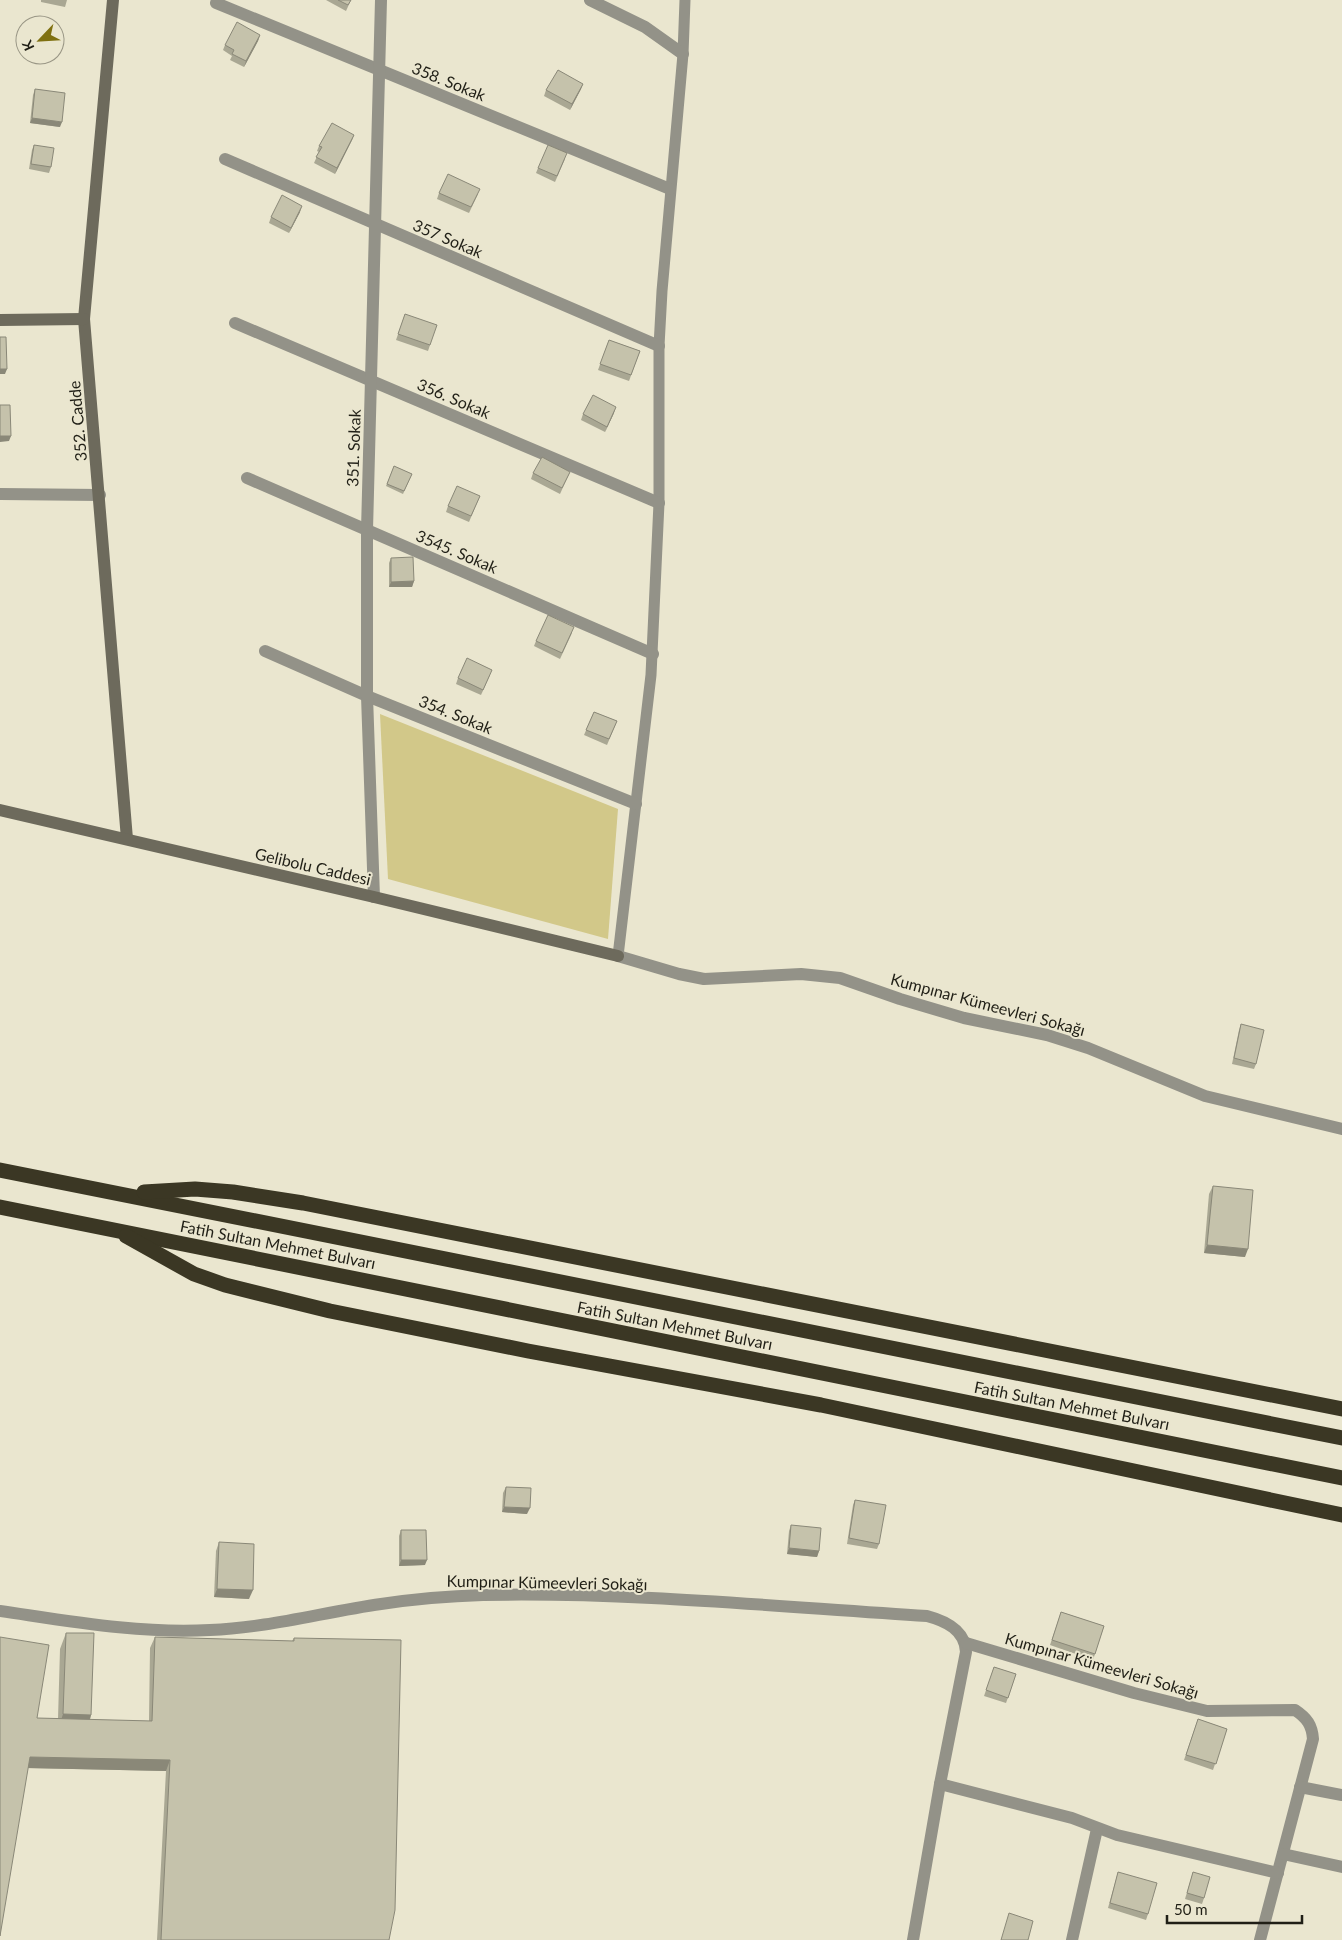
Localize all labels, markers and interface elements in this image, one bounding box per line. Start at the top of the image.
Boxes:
north arrow [15,15,65,65]
text: K [18,37,37,54]
street label: 358. Sokak [409,58,489,105]
street label: 357 Sokak [410,215,486,262]
street label: 356. Sokak [415,374,494,422]
street label: 352. Cadde [64,380,90,462]
street label: 351. Sokak [342,408,364,487]
street label: 3545. Sokak [413,525,502,577]
street label: 354. Sokak [416,691,496,738]
street label: Gelibolu Caddesi [253,843,373,889]
street label: Kumpınar Kümeevleri Sokağı [889,969,1087,1039]
street label: Fatih Sultan Mehmet Bulvarı [179,1216,377,1272]
street label: Fatih Sultan Mehmet Bulvarı [576,1297,774,1353]
street label: Fatih Sultan Mehmet Bulvarı [973,1377,1171,1433]
street label: Kumpınar Kümeevleri Sokağı [446,1571,648,1593]
street label: Kumpınar Kümeevleri Sokağı [1003,1628,1201,1702]
scale bar [1167,1892,1302,1924]
text: 50 m [1174,1900,1208,1918]

